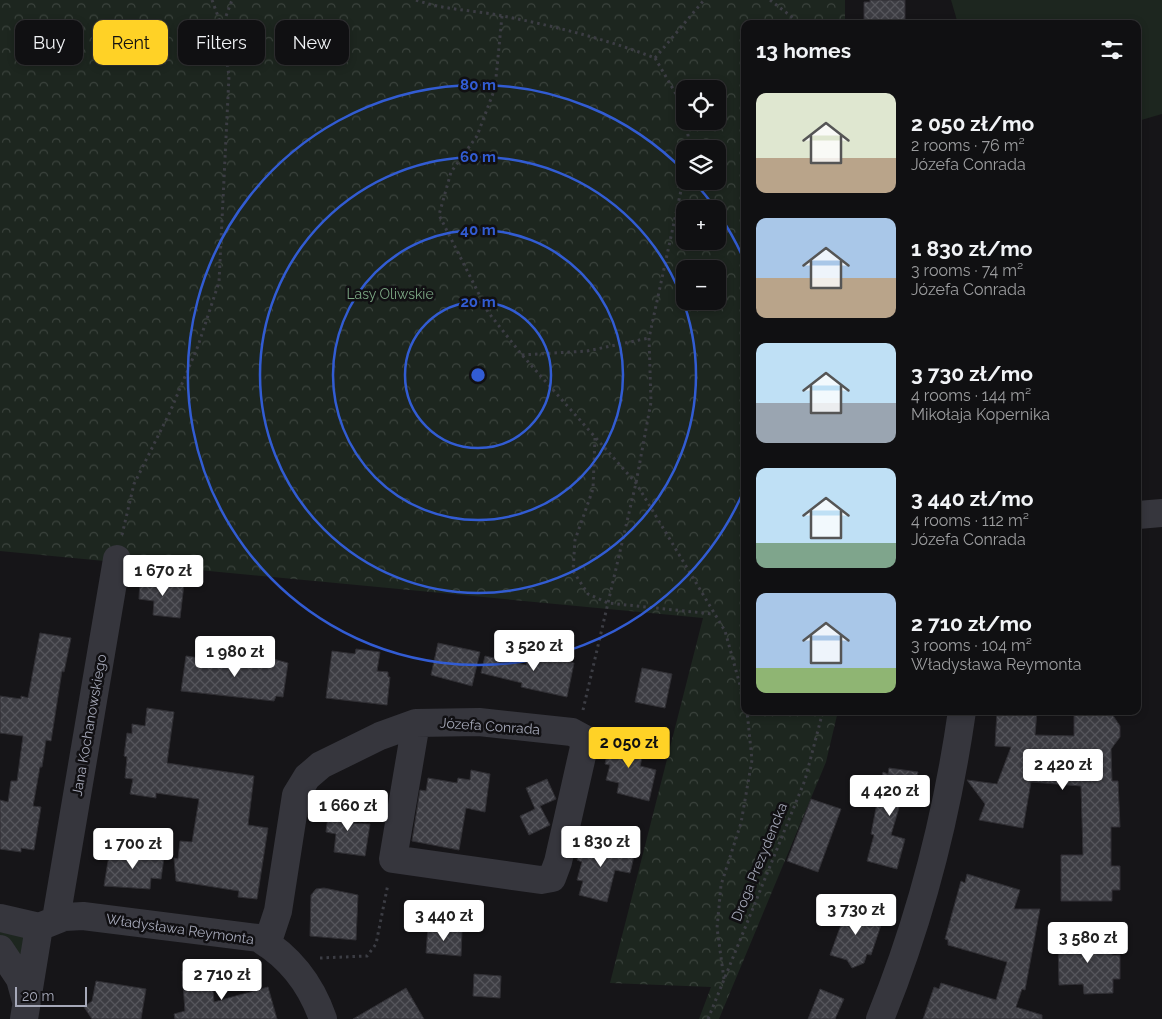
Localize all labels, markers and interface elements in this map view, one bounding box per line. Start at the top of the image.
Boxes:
chip: Buy [15,20,83,65]
chip: Rent [93,20,168,65]
chip: Filters [178,20,265,65]
chip: New [275,20,349,65]
icon: filters [1098,36,1126,64]
text: 13 homes [756,38,851,63]
text: 80 m [460,76,496,94]
map controls [676,80,726,310]
button: locate [676,80,726,130]
text: 2 050 zł/mo [911,111,1034,136]
icon: home [796,113,856,173]
text: 2 rooms · 76 m² [911,136,1025,155]
button: layers [676,140,726,190]
text: 60 m [460,148,496,166]
text: Józefa Conrada [911,155,1026,174]
button: + [676,200,726,250]
text: 40 m [460,221,496,239]
text: 1 830 zł/mo [911,236,1033,261]
icon: home [796,238,856,298]
button: − [676,260,726,310]
text: 3 rooms · 74 m² [911,261,1023,280]
text: Józefa Conrada [911,280,1026,299]
park label: Lasy Oliwskie [346,286,434,302]
text: 20 m [460,293,496,311]
text: 3 730 zł/mo [911,361,1033,386]
icon: home [796,363,856,423]
centre of rings [469,366,487,384]
text: 4 rooms · 144 m² [911,386,1031,405]
text: Mikołaja Kopernika [911,405,1050,424]
text: 3 440 zł/mo [911,486,1034,511]
icon: home [796,488,856,548]
text: 4 rooms · 112 m² [911,511,1029,530]
text: Józefa Conrada [911,530,1026,549]
pin: 1 670 zł [111,554,215,597]
text: 1 670 zł [134,561,192,580]
text: 2 710 zł/mo [911,611,1032,636]
icon: home [796,613,856,673]
pin: 3 520 zł [482,630,586,672]
pin: 1 980 zł [183,636,287,678]
text: 3 520 zł [505,636,563,655]
text: 3 rooms · 104 m² [911,636,1032,655]
text: 1 980 zł [206,642,264,661]
street label: Jana Kochanowskiego [69,653,109,797]
text: Władysława Reymonta [911,655,1082,674]
street label: Józefa Conrada [439,715,541,737]
pin: 2 050 zł [577,726,681,769]
text: 2 050 zł [600,733,658,752]
pin: 2 420 zł [1011,748,1115,791]
text: 2 420 zł [1034,755,1092,774]
pin: 4 420 zł [838,774,942,817]
text: 4 420 zł [861,781,919,800]
pin: 1 660 zł [296,790,400,832]
text: 1 660 zł [319,796,377,815]
street label: Droga Prezydencka [728,800,790,924]
pin: 1 830 zł [549,826,653,868]
pin: 1 700 zł [81,828,185,870]
text: 1 830 zł [572,832,630,851]
text: 1 700 zł [104,834,162,853]
pin: 3 730 zł [804,894,908,936]
pin: 3 440 zł [392,900,496,942]
text: 3 730 zł [827,900,885,919]
text: 3 440 zł [415,906,473,925]
street label: Władysława Reymonta [105,911,255,947]
pin: 3 580 zł [1036,922,1140,964]
text: 3 580 zł [1059,928,1117,947]
pin: 2 710 zł [170,958,274,1001]
text: 2 710 zł [194,965,250,984]
scale bar [15,984,88,1007]
text: 20 m [22,988,54,1004]

